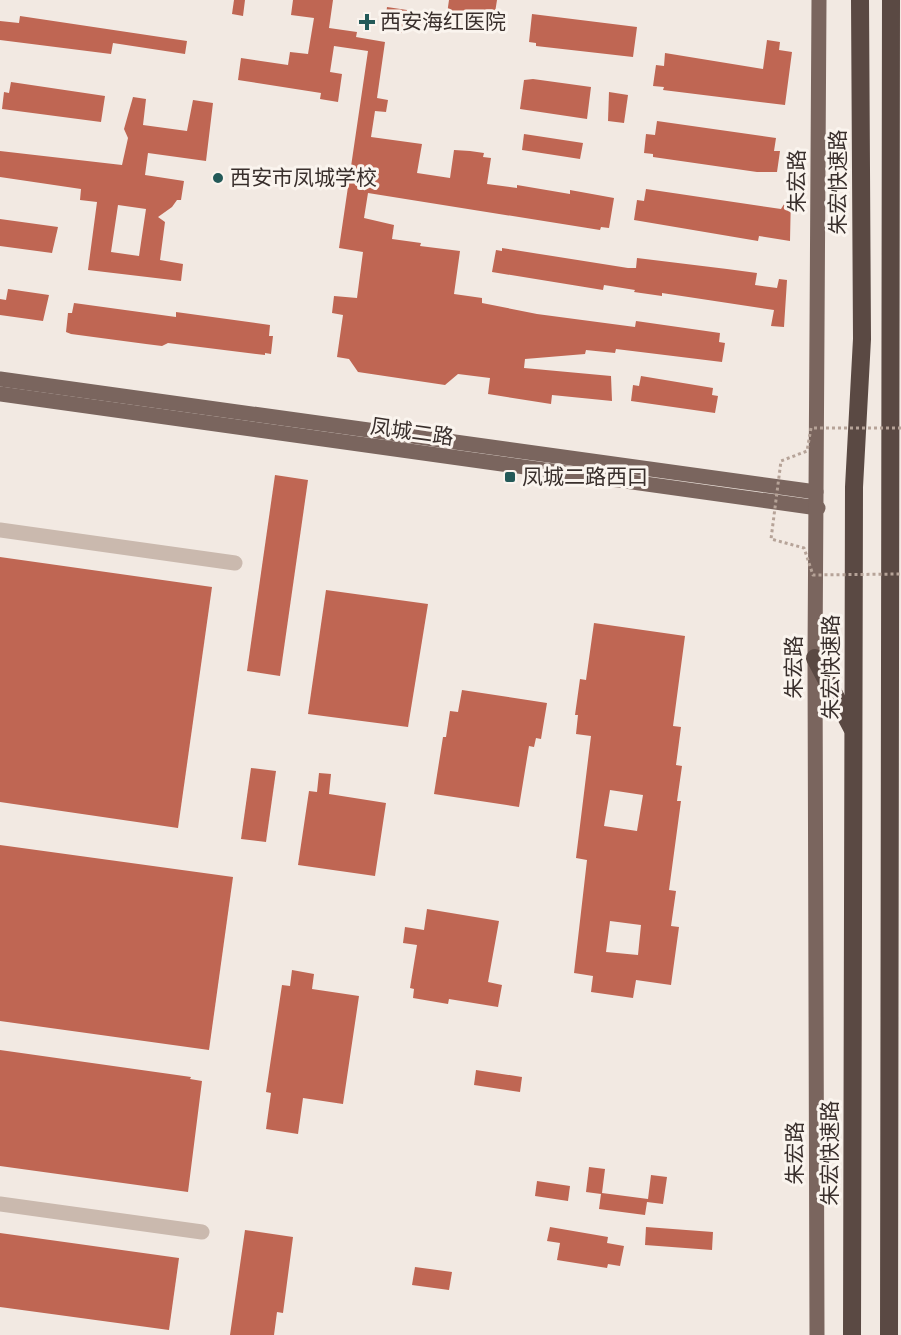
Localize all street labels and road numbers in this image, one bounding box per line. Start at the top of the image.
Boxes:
street label: 朱宏快速路 [824,130,849,235]
street label: 朱宏路 [783,150,808,213]
street label: 凤城二路 [369,412,456,449]
street label: 朱宏快速路 [817,615,842,720]
street label: 朱宏路 [780,636,805,699]
street label: 朱宏快速路 [816,1101,841,1206]
street label: 朱宏路 [781,1122,806,1185]

